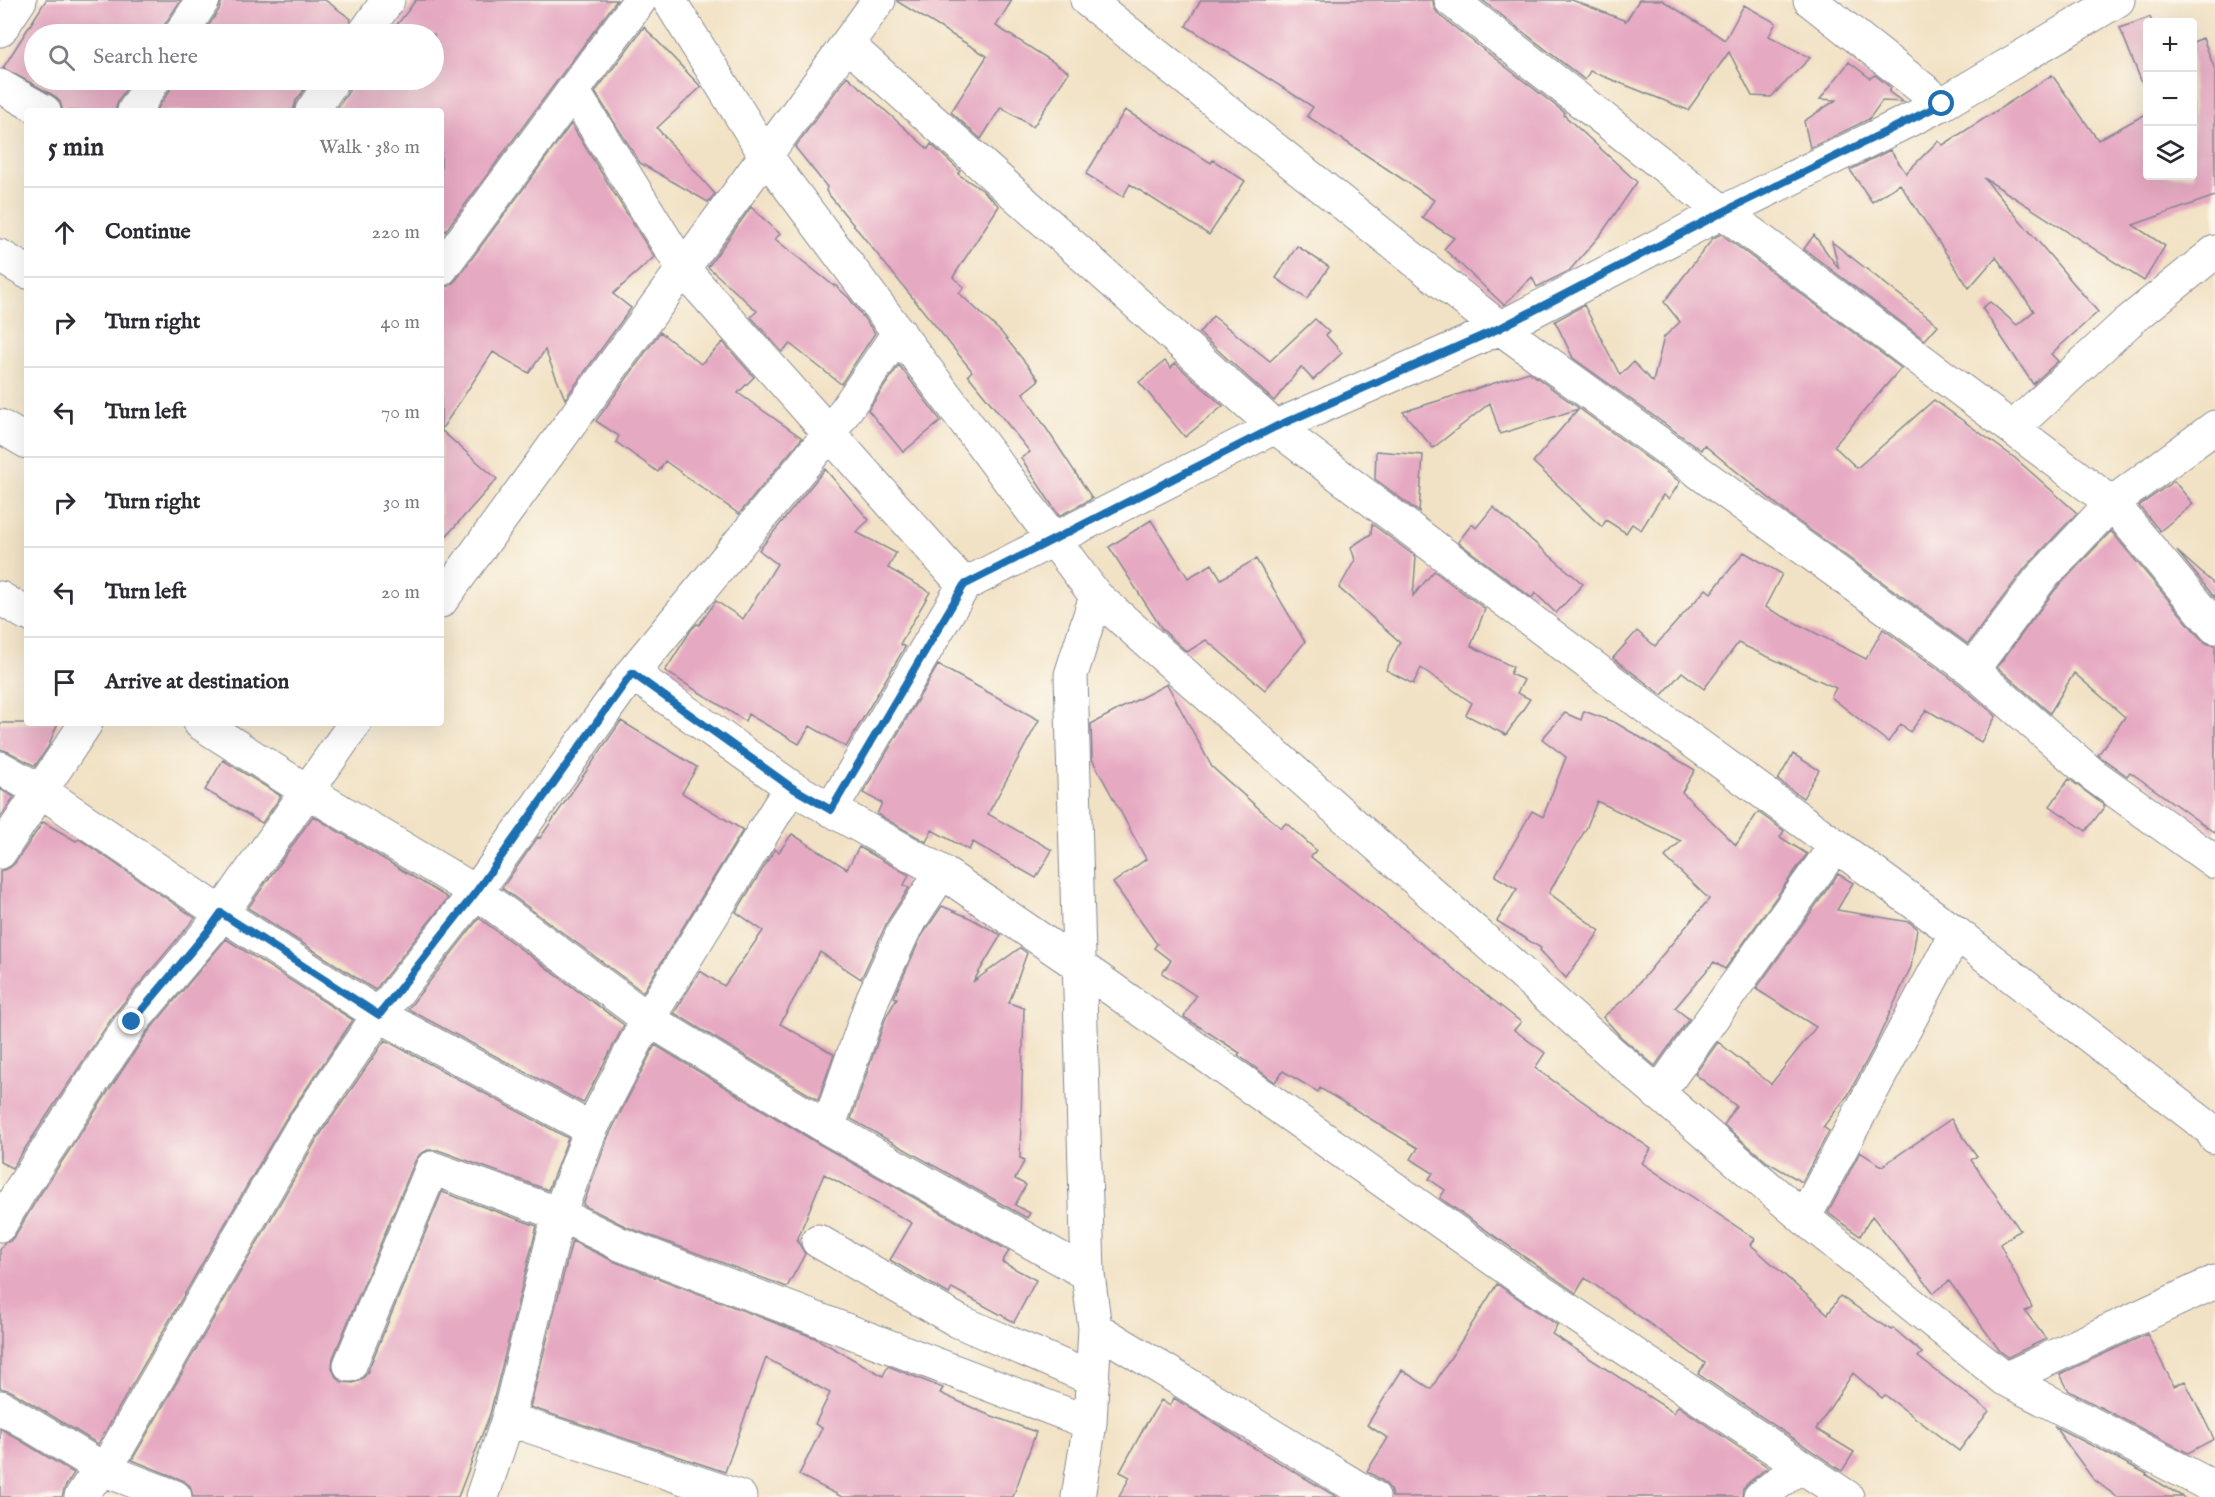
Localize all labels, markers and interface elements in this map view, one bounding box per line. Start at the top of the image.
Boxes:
map controls [2143,18,2197,180]
button: + [2143,18,2197,72]
search box [24,24,444,90]
icon: search [45,41,78,74]
text: Search here [93,43,198,71]
button: − [2143,72,2197,126]
route start [1928,90,1954,116]
button: layers [2143,126,2197,180]
text: 5 min [48,131,104,164]
text: Walk · 380 m [319,135,420,160]
icon: ahead [48,216,81,249]
text: Continue [105,218,191,246]
text: 220 m [372,220,420,245]
icon: right [48,306,81,339]
text: Turn right [105,308,200,336]
text: 40 m [381,310,420,335]
icon: left [48,396,81,429]
text: Turn left [105,398,187,426]
text: 70 m [381,400,420,425]
icon: right [48,486,81,519]
text: Turn right [105,488,200,516]
text: 30 m [383,490,420,515]
icon: left [48,576,81,609]
text: Turn left [105,578,187,606]
text: 20 m [381,580,420,605]
icon: arrive [48,666,81,699]
text: Arrive at destination [105,668,289,696]
route end [118,1008,144,1034]

